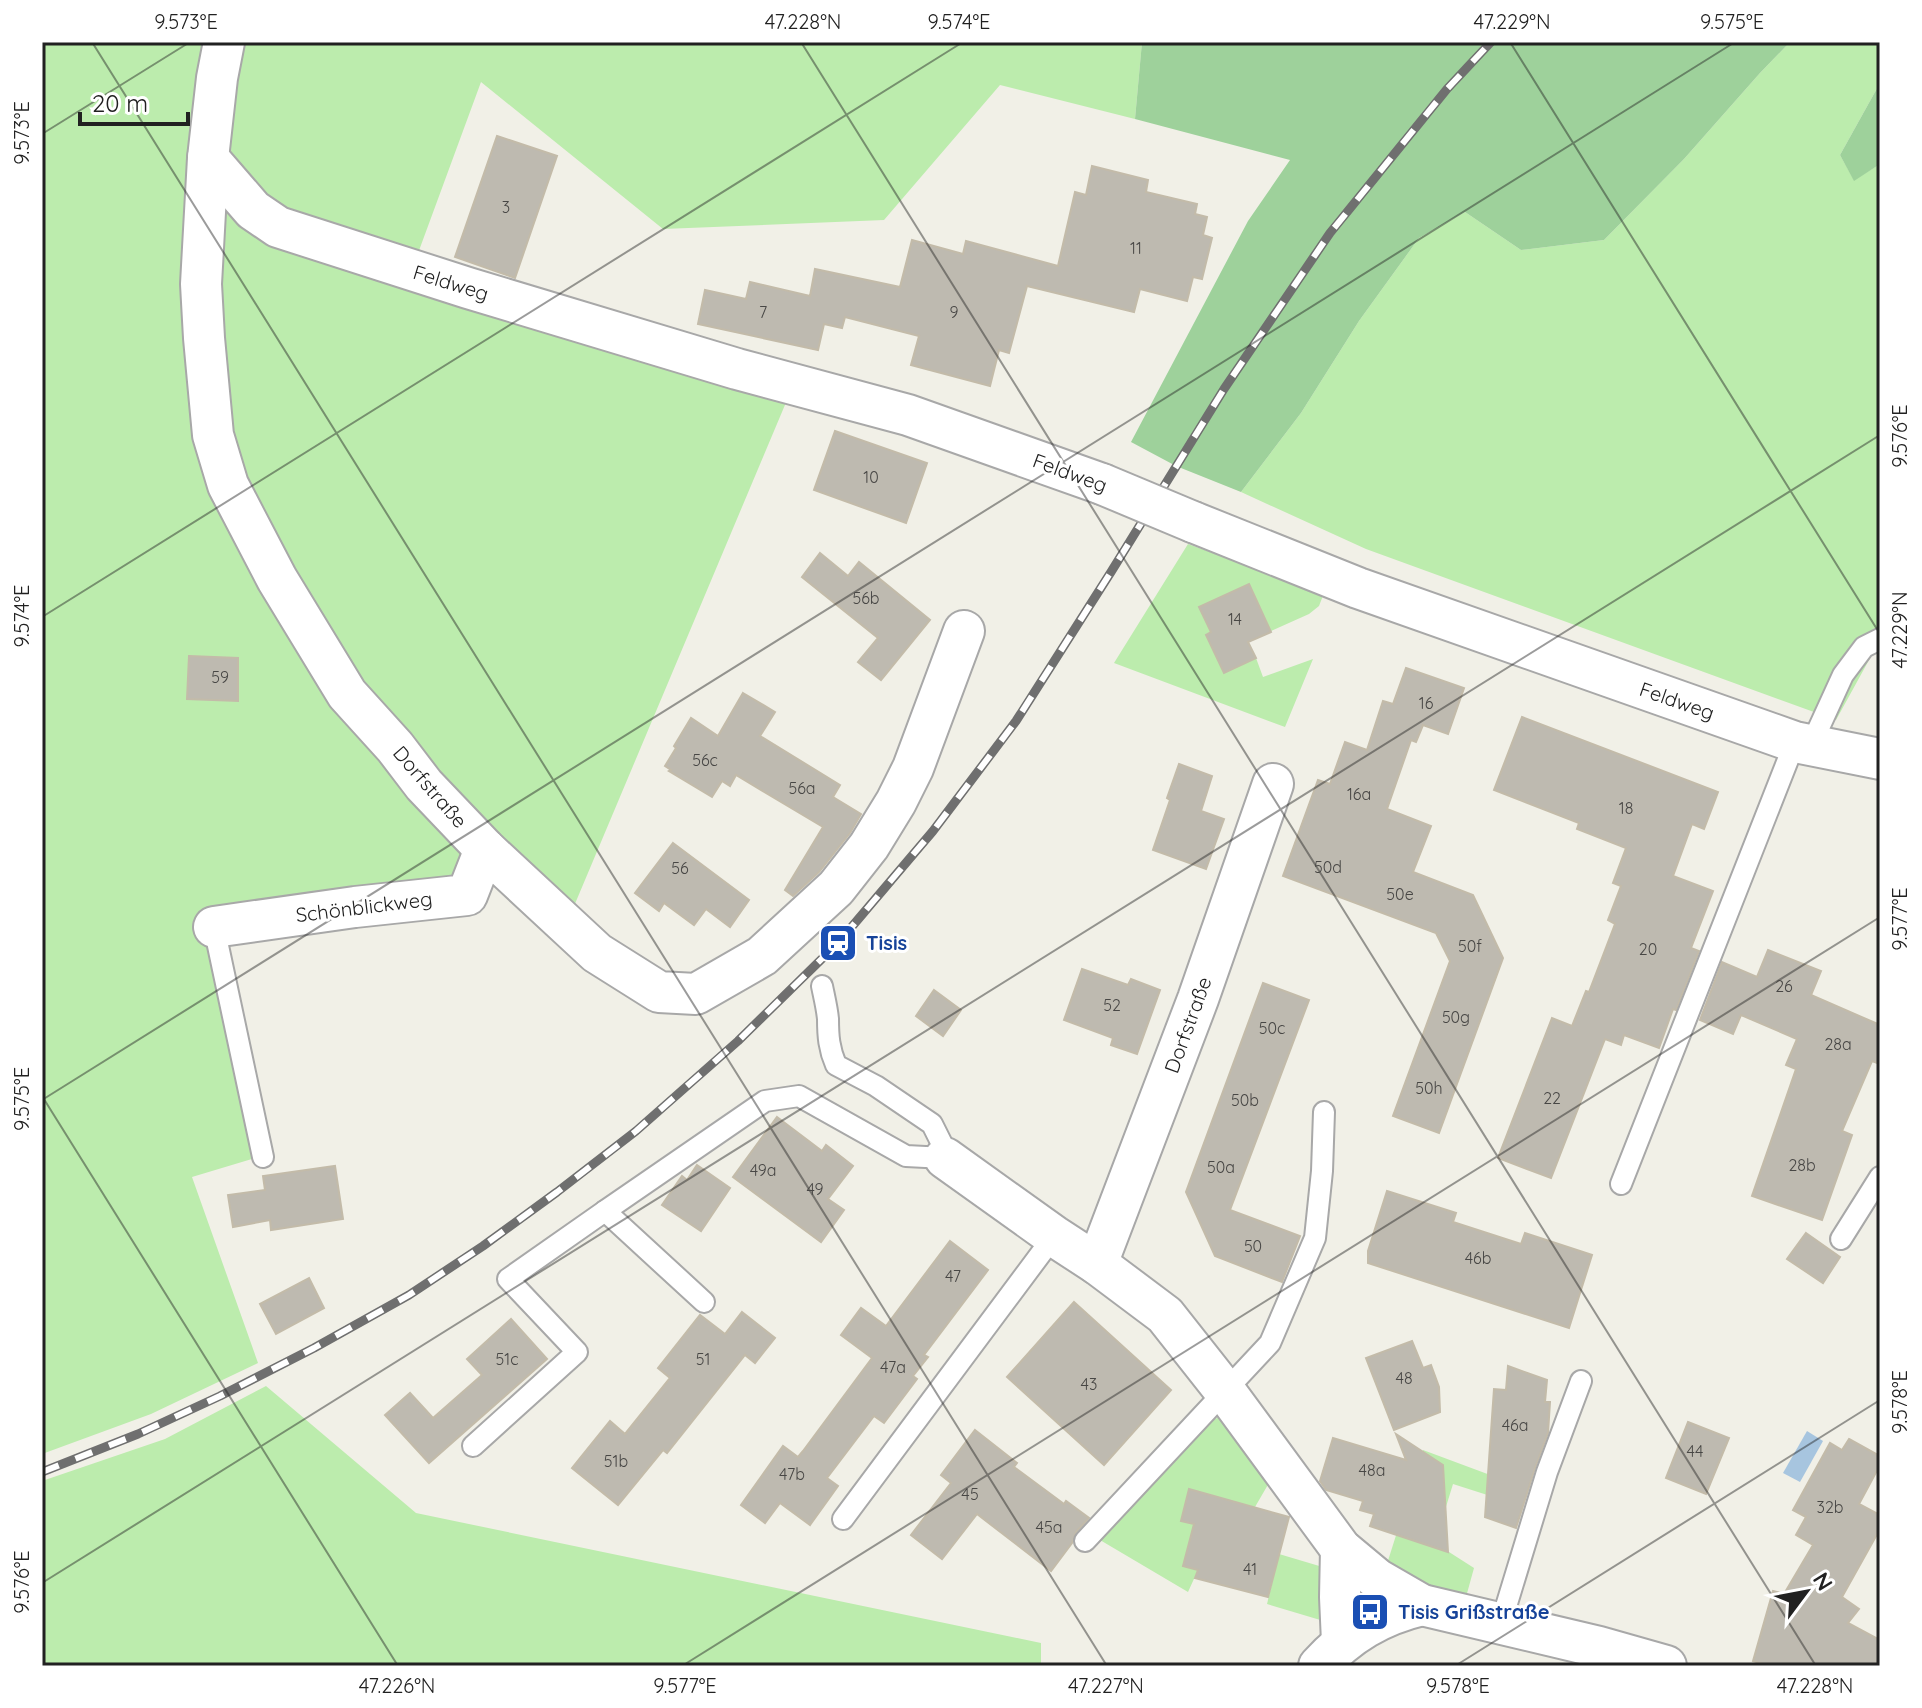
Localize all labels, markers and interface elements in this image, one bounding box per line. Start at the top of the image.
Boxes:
text: 9.573°E [154,9,218,34]
text: 47.228°N [765,9,841,34]
text: 9.574°E [928,9,990,34]
text: 47.229°N [1473,9,1551,34]
text: 9.575°E [1700,9,1764,34]
scale bar [80,76,188,126]
text: 20 m [92,88,148,118]
text: 9.573°E [9,101,34,165]
house number: 3 [502,197,510,217]
house number: 11 [1130,238,1142,258]
street label: Feldweg [410,259,492,306]
house number: 7 [759,302,767,322]
house number: 9 [950,302,959,322]
text: 9.576°E [1887,404,1912,468]
street label: Feldweg [1029,448,1111,498]
house number: 10 [863,467,879,487]
text: 9.574°E [9,585,34,647]
house number: 56b [852,588,880,608]
text: 47.229°N [1887,591,1912,669]
house number: 14 [1228,609,1242,629]
house number: 59 [211,667,229,687]
street label: Feldweg [1636,676,1718,725]
house number: 16 [1419,693,1434,713]
street label: Dorfstraße [388,740,473,833]
house number: 56c [692,750,718,770]
house number: 56a [788,778,816,798]
house number: 16a [1347,784,1371,804]
house number: 18 [1619,798,1633,818]
house number: 50d [1314,857,1342,877]
house number: 56 [671,858,689,878]
house number: 50e [1386,884,1414,904]
street label: Schönblickweg [294,886,434,927]
text: 9.577°E [1887,887,1912,951]
station icon: Tisis [817,922,859,964]
place label: Tisis [866,930,907,955]
house number: 50f [1458,936,1482,956]
house number: 20 [1639,939,1657,959]
street label: Dorfstraße [1159,973,1216,1076]
house number: 26 [1775,976,1793,996]
house number: 52 [1103,995,1121,1015]
house number: 50g [1442,1007,1470,1027]
house number: 50c [1259,1018,1285,1038]
house number: 28a [1824,1034,1852,1054]
text: 9.575°E [9,1067,34,1131]
house number: 50h [1415,1078,1443,1098]
house number: 22 [1543,1088,1561,1108]
house number: 50b [1231,1090,1259,1110]
house number: 28b [1788,1155,1816,1175]
house number: 50a [1207,1157,1235,1177]
house number: 49a [750,1160,776,1180]
house number: 49 [806,1179,824,1199]
house number: 50 [1244,1236,1262,1256]
house number: 46b [1465,1248,1491,1268]
house number: 47 [945,1266,961,1286]
house number: 51c [496,1349,518,1369]
house number: 51 [696,1349,710,1369]
house number: 47a [880,1357,906,1377]
house number: 48 [1395,1368,1413,1388]
text: 9.578°E [1887,1370,1912,1434]
house number: 43 [1081,1374,1097,1394]
house number: 46a [1502,1415,1528,1435]
house number: 44 [1687,1441,1703,1461]
house number: 51b [604,1451,628,1471]
house number: 48a [1359,1460,1385,1480]
house number: 47b [779,1464,805,1484]
house number: 45 [961,1484,979,1504]
house number: 32b [1817,1497,1843,1517]
house number: 45a [1036,1517,1062,1537]
text: 9.576°E [9,1550,34,1614]
north arrow [1766,1552,1846,1632]
house number: 41 [1243,1559,1257,1579]
text: N [1807,1567,1839,1596]
bus stop icon: Tisis Grißstraße [1349,1591,1391,1633]
place label: Tisis Grißstraße [1398,1599,1549,1624]
text: 47.226°N [359,1673,435,1698]
text: 9.577°E [653,1673,717,1698]
text: 47.227°N [1068,1673,1144,1698]
text: 9.578°E [1426,1673,1490,1698]
text: 47.228°N [1777,1673,1853,1698]

